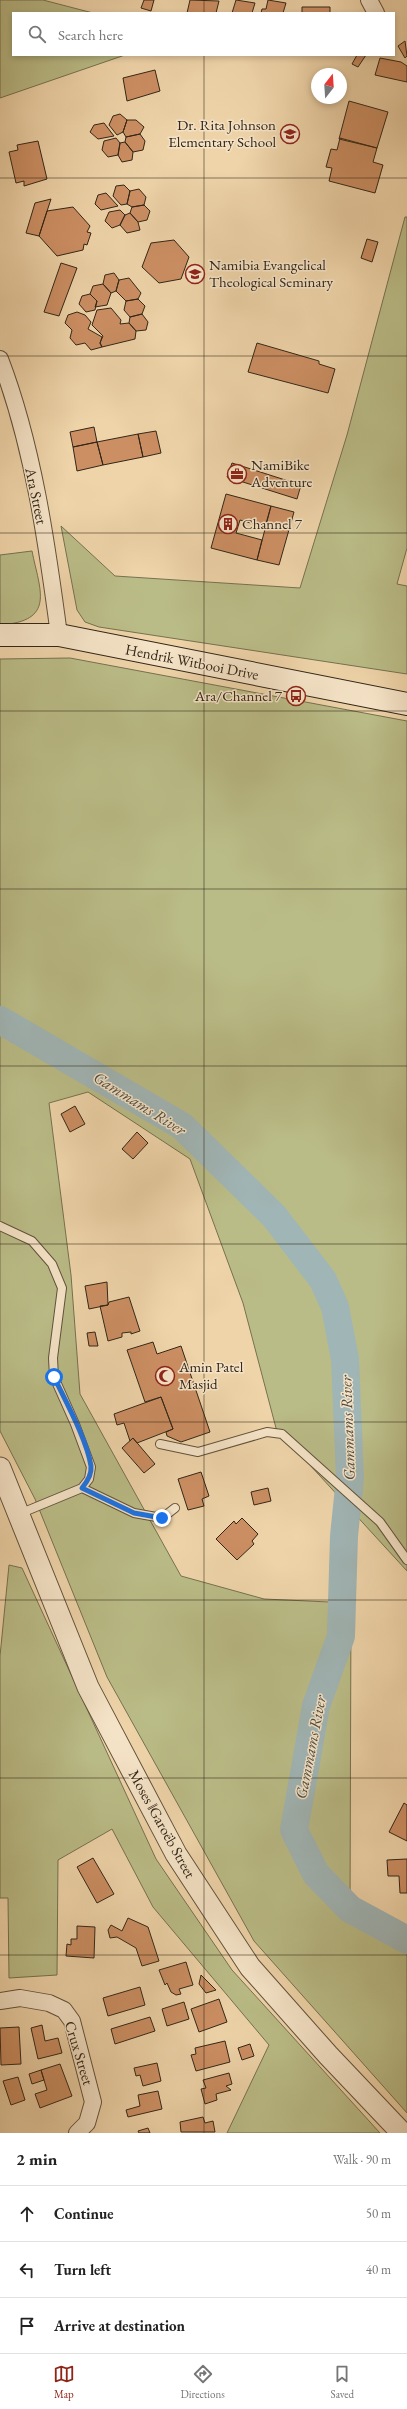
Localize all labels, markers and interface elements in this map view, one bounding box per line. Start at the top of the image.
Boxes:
search box [12,12,395,56]
icon: search [26,23,48,45]
text: Search here [58,25,123,44]
north arrow [311,68,347,104]
place label: Dr. Rita Johnson Elementary School [168,115,276,151]
school or university icon: Dr. Rita Johnson Elementary School [279,123,301,145]
place label: Namibia Evangelical Theological Seminary [209,255,333,291]
school or university icon: Namibia Evangelical Theological Seminary [184,263,206,285]
place label: NamiBike Adventure [250,455,313,491]
office icon: NamiBike Adventure [226,463,248,485]
street label: Ara Street [21,465,52,526]
building icon: Channel 7 [217,513,239,535]
place label: Channel 7 [242,514,303,533]
street label: Hendrik Witbooi Drive [124,639,260,684]
bus stop icon: Ara/Channel 7 [285,685,307,707]
place label: Ara/Channel 7 [194,686,283,705]
water label: Gammams River [90,1067,191,1141]
place label: Amin Patel Masjid [178,1357,244,1393]
mosque icon: Amin Patel Masjid [154,1365,176,1387]
route start [45,1368,63,1386]
water label: Gammams River [335,1374,360,1481]
route end [153,1509,171,1527]
water label: Gammams River [290,1693,331,1801]
street label: Moses ǁGaroëb Street [125,1766,200,1882]
street label: Crux Street [61,2019,98,2087]
text: 2 min [16,2148,57,2170]
text: Walk · 90 m [333,2151,391,2168]
icon: ahead [16,2203,38,2225]
text: Continue [54,2204,114,2223]
text: 50 m [366,2205,391,2222]
icon: left [16,2259,38,2281]
text: Turn left [54,2260,111,2279]
text: 40 m [366,2261,391,2278]
icon: arrive [16,2315,38,2337]
text: Arrive at destination [54,2316,185,2335]
tab: Map [53,2363,75,2401]
tab: Directions [181,2363,225,2401]
tab: Saved [331,2363,354,2401]

